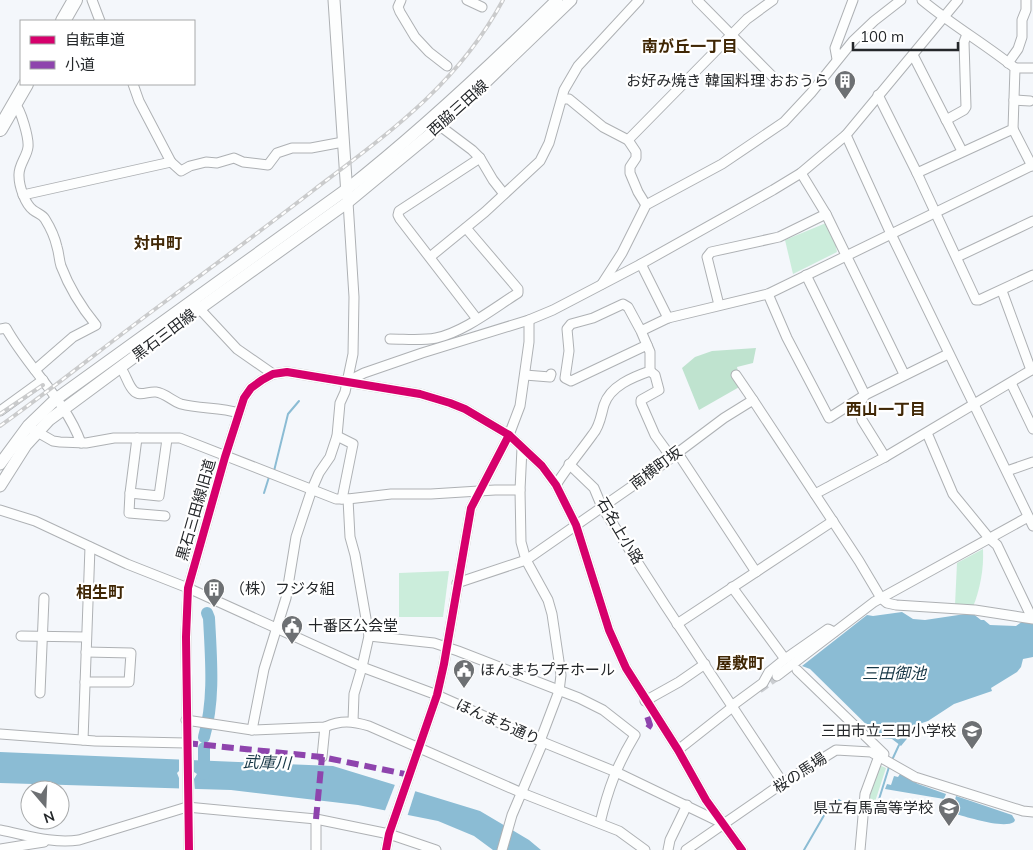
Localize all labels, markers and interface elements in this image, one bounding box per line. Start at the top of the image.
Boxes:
legend [20,20,195,85]
scale bar [853,20,958,52]
text: 100 m [860,27,904,46]
text: 自転車道 [65,30,125,49]
district label: 南が丘一丁目 [642,36,738,56]
text: 小道 [65,55,95,74]
building icon: お好み焼き 韓国料理 おおうら [833,69,857,100]
place label: お好み焼き 韓国料理 おおうら [626,71,829,90]
street label: 西脇三田線 [423,75,492,140]
district label: 対中町 [134,233,182,253]
street label: 黒石三田線 [128,304,199,365]
district label: 西山一丁目 [846,399,926,419]
street label: 南横町坂 [626,442,685,493]
street label: 黒石三田線旧道 [172,457,219,563]
street label: 石名上小路 [593,494,648,568]
building icon: （株）フジタ組 [202,577,226,608]
place label: （株）フジタ組 [230,579,335,598]
district label: 相生町 [76,582,124,602]
public building icon: 十番区公会堂 [280,614,304,645]
place label: 十番区公会堂 [308,616,398,635]
district label: 屋敷町 [716,653,764,673]
public building icon: ほんまちプチホール [452,658,476,689]
place label: ほんまちプチホール [480,660,615,679]
water label: 三田御池 [862,663,928,683]
street label: ほんまち通り [453,695,543,749]
school or university icon: 三田市立三田小学校 [960,719,984,750]
place label: 三田市立三田小学校 [821,721,956,740]
street label: 桜の馬場 [769,748,830,797]
water label: 武庫川 [243,751,293,773]
north arrow [20,780,70,830]
school or university icon: 県立有馬高等学校 [937,796,961,827]
place label: 県立有馬高等学校 [813,798,933,817]
text: N [41,807,57,828]

